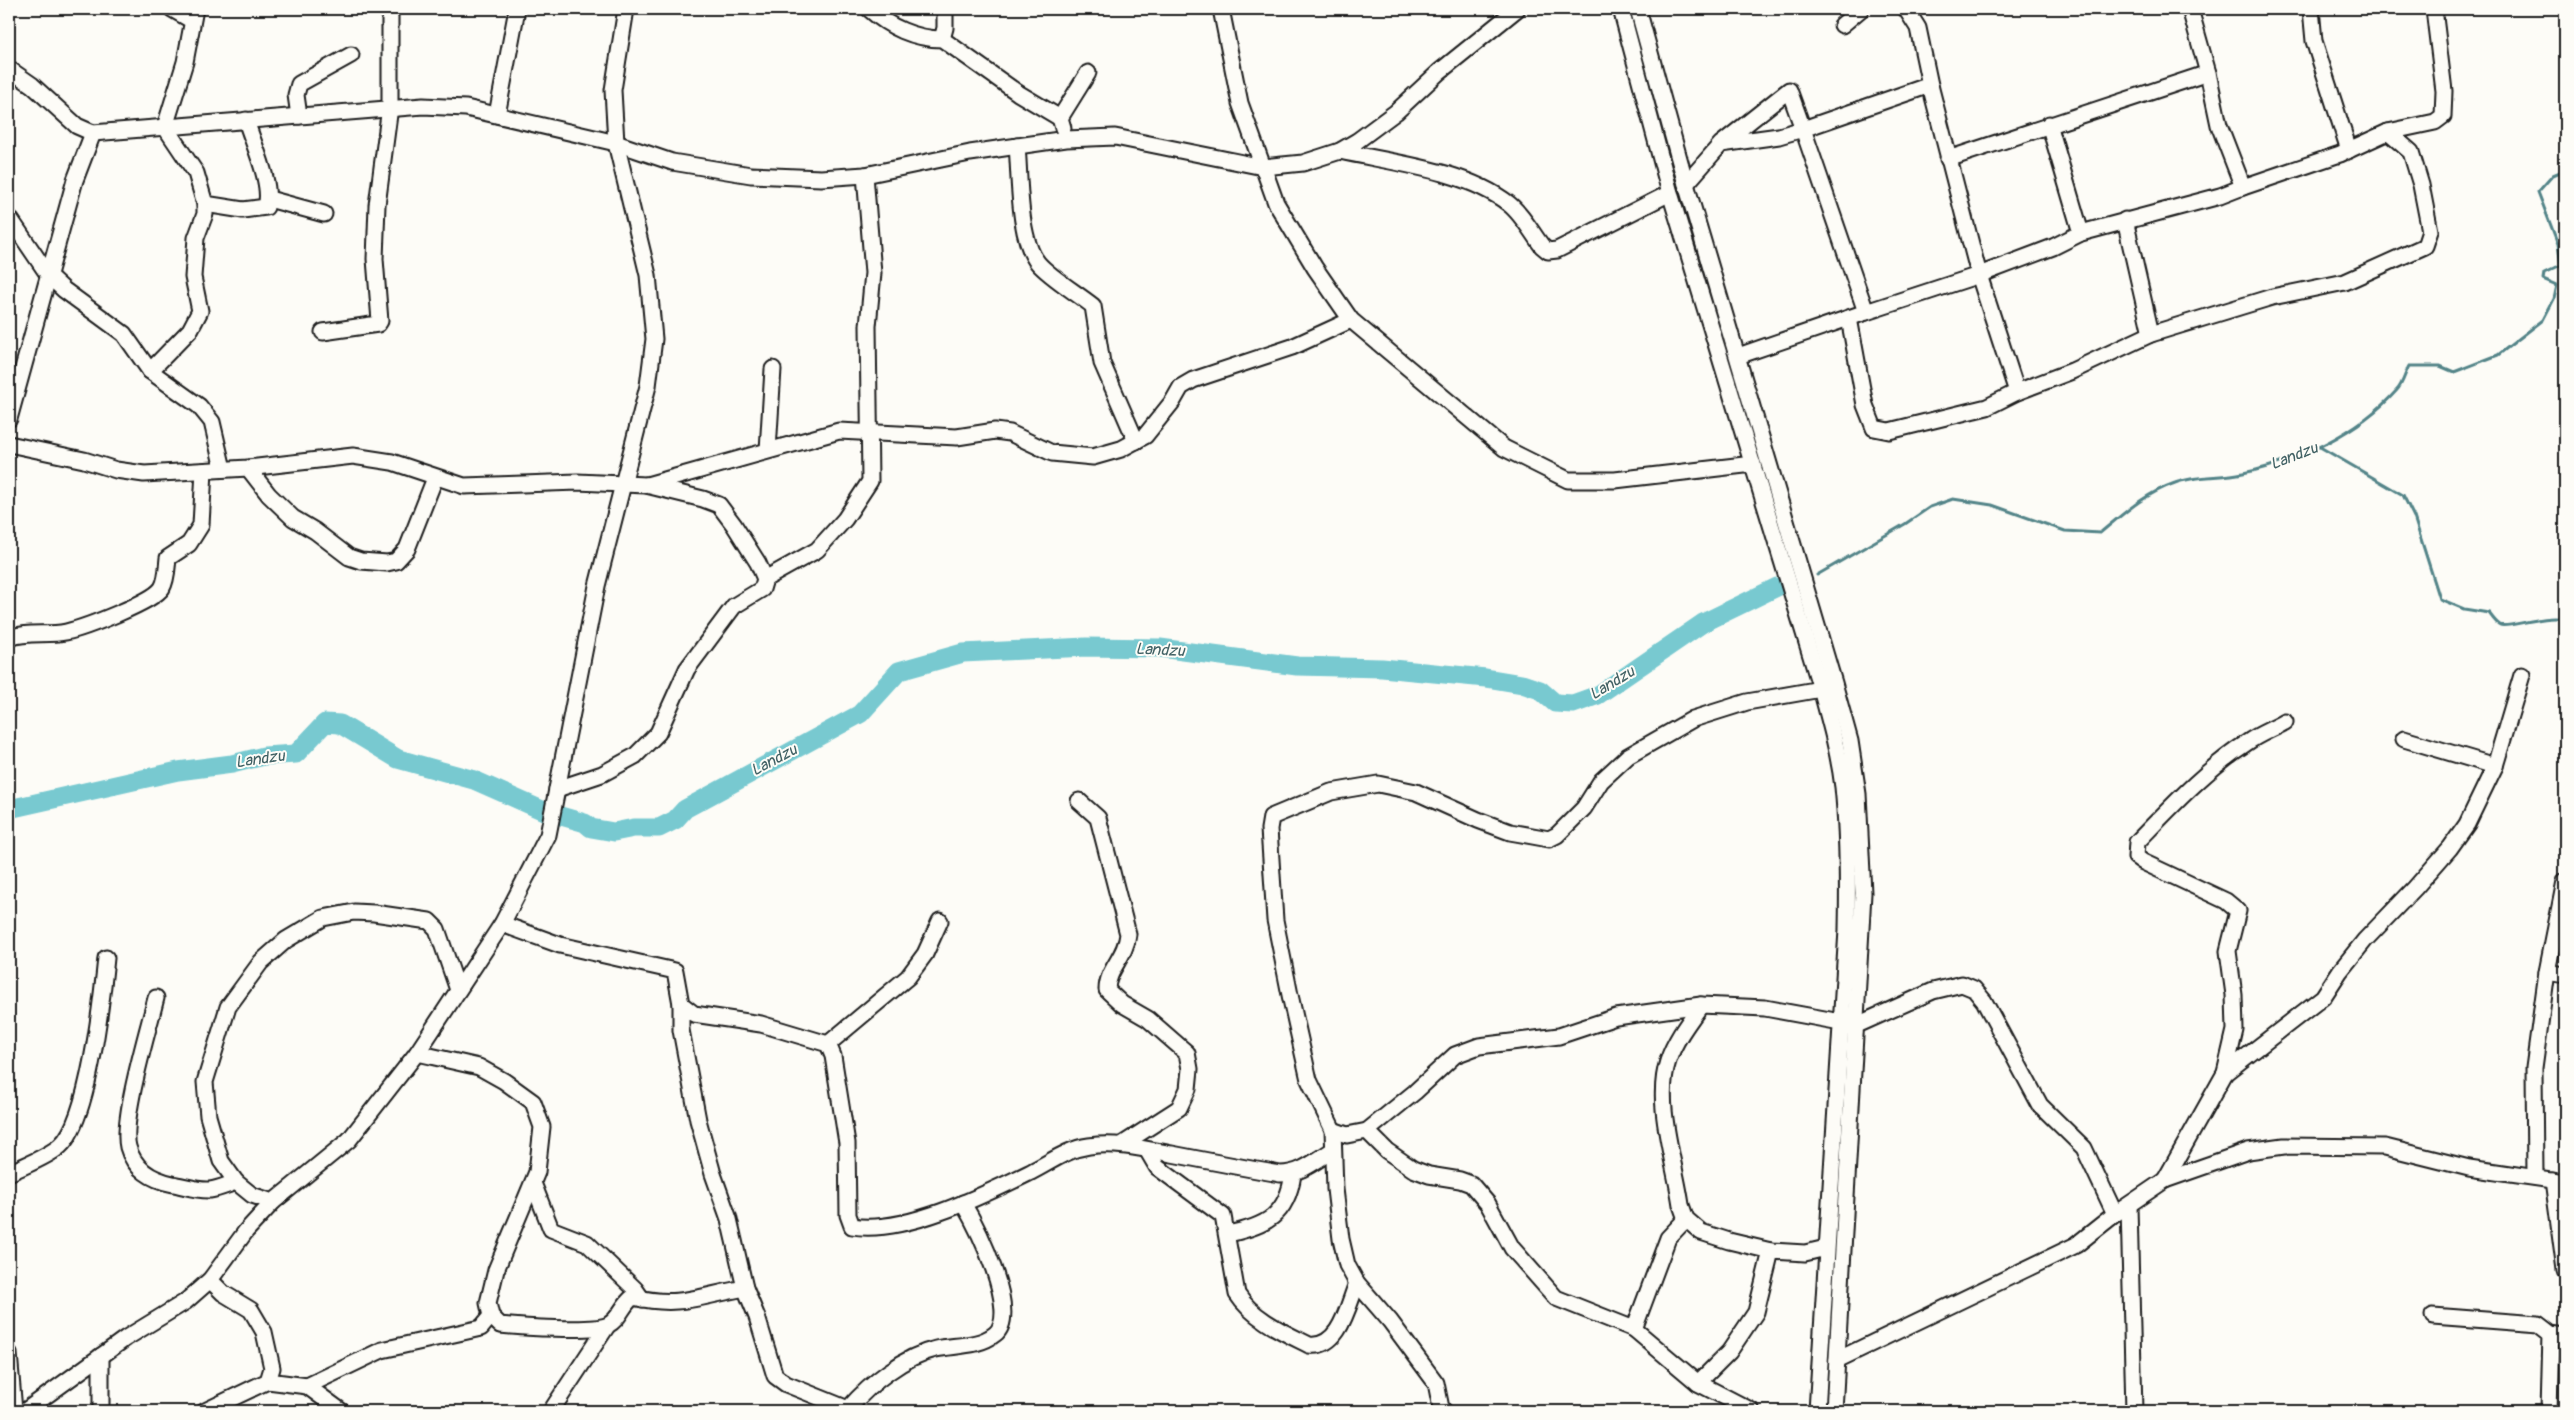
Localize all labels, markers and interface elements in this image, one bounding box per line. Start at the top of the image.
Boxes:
water label: Landzu [2267,437,2321,474]
water label: Landzu [1135,639,1186,661]
water label: Landzu [1586,661,1639,704]
water label: Landzu [748,739,801,780]
water label: Landzu [234,746,287,772]

